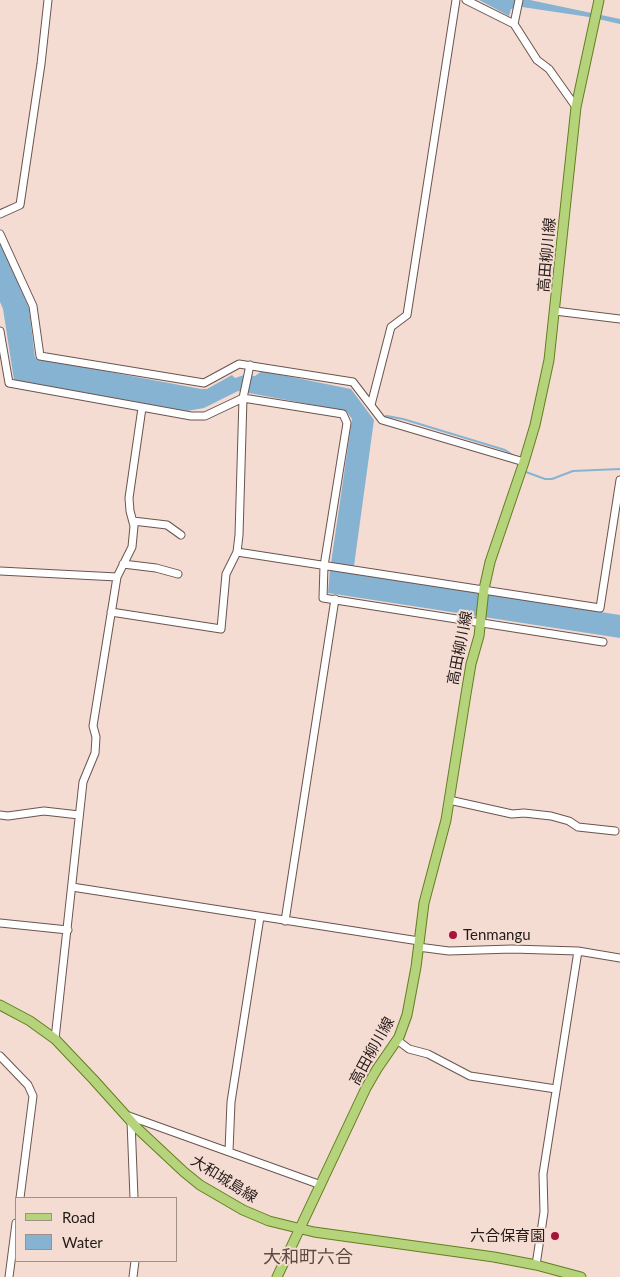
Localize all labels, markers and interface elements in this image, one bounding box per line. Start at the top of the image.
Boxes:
street label: 高田柳川線 [535,217,559,293]
street label: 高田柳川線 [444,609,476,687]
place label: Tenmangu [463,926,531,944]
marker: Tenmangu [447,929,459,941]
street label: 高田柳川線 [346,1014,398,1088]
street label: 大和城島線 [187,1151,261,1207]
legend [15,1197,178,1262]
text: Road [62,1208,95,1226]
place label: 六合保育園 [470,1227,545,1245]
marker: 六合保育園 [549,1230,561,1242]
text: Water [62,1233,103,1251]
district label: 大和町六合 [263,1246,353,1268]

